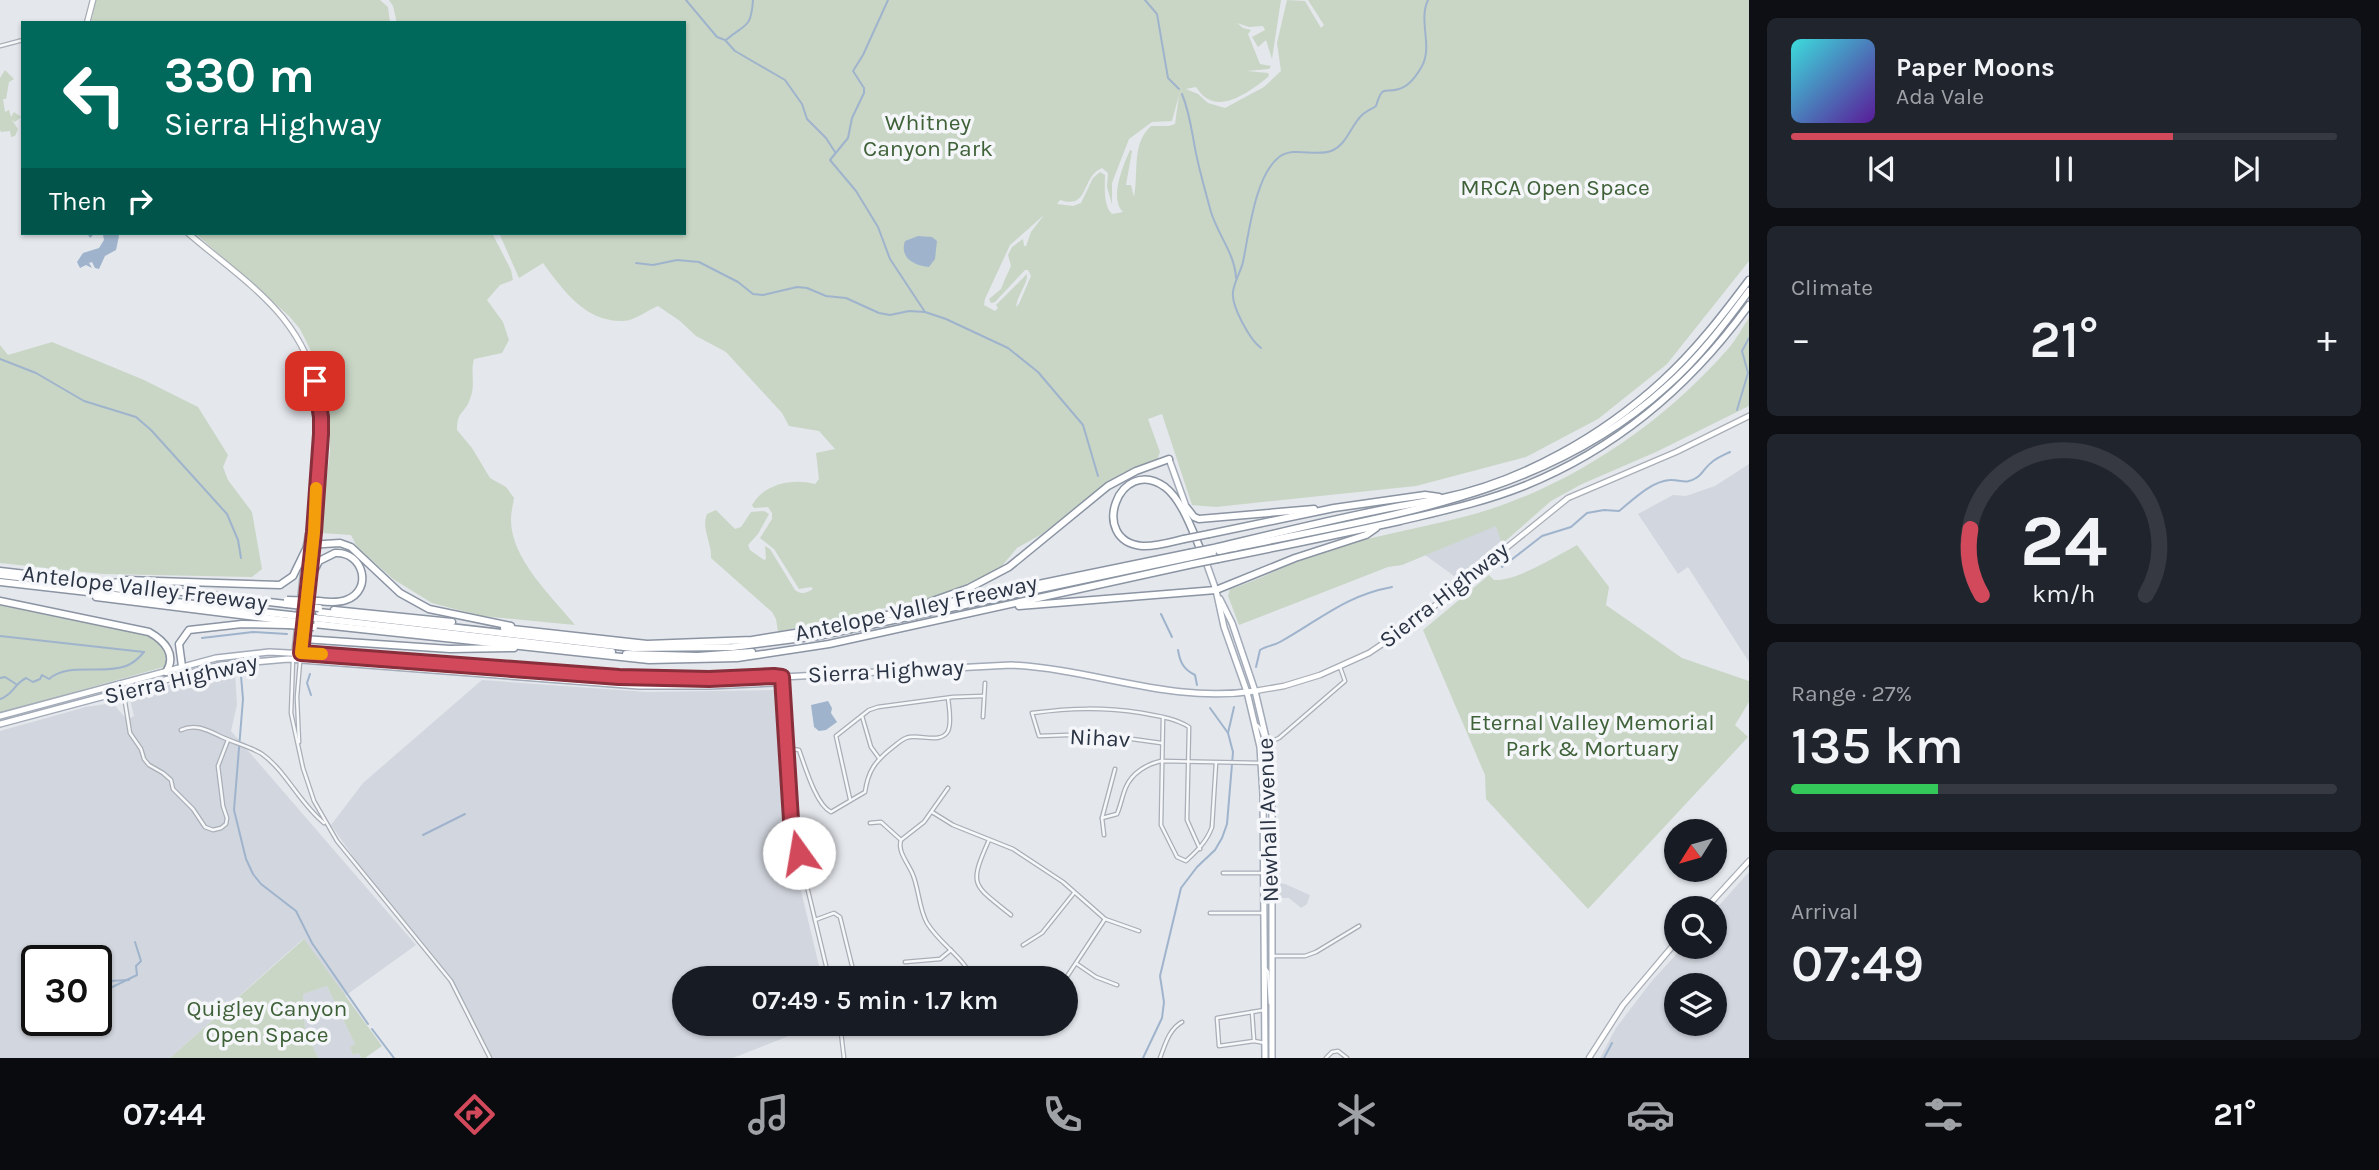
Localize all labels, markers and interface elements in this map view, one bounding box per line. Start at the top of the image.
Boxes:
text: 330 m [164,47,315,104]
icon: left [49,49,140,140]
text: Paper Moons [1896,52,2055,83]
text: Ada Vale [1896,83,1984,110]
text: Sierra Highway [164,106,382,143]
park label: Whitney Canyon Park [863,109,993,162]
icon: previous [1863,150,1901,188]
icon: pause [2045,150,2083,188]
icon: next [2227,150,2265,188]
park label: MRCA Open Space [1460,174,1650,201]
icon: right [121,182,159,220]
text: Then [49,186,107,217]
text: Climate [1791,274,1873,301]
text: 21° [2030,309,2098,370]
text: − [1791,317,1811,362]
text: + [2317,317,2337,362]
pin [285,351,345,411]
icon: arrive [296,362,334,400]
text: 24 [2020,498,2108,583]
street label: Sierra Highway [1374,536,1514,654]
street label: Antelope Valley Freeway [21,560,270,616]
street label: Antelope Valley Freeway [792,569,1040,647]
text: km/h [2032,579,2096,608]
street label: Sierra Highway [102,648,261,710]
street label: Sierra Highway [807,653,965,689]
text: Range · 27% [1791,680,1912,707]
park label: Eternal Valley Memorial Park & Mortuary [1469,709,1715,762]
text: 135 km [1791,715,1964,776]
street label: Nihav [1069,723,1131,753]
street label: Newhall Avenue [1252,737,1284,903]
position arrow [762,816,836,890]
north arrow [1664,819,1727,882]
map controls [1664,819,1727,1036]
button: search [1664,896,1727,959]
text: Arrival [1791,898,1858,925]
text: 07:49 [1791,933,1924,994]
speed limit sign: 30 [21,945,112,1036]
button: layers [1664,973,1727,1036]
text: 07:49 · 5 min · 1.7 km [752,985,998,1016]
park label: Quigley Canyon Open Space [187,995,347,1048]
icon: directions [450,1090,499,1139]
icon: music [744,1090,793,1139]
icon: phone [1038,1090,1087,1139]
icon: climate [1332,1090,1381,1139]
icon: car [1626,1090,1675,1139]
icon: filters [1919,1090,1968,1139]
text: 07:44 [122,1096,205,1133]
text: 21° [2213,1096,2257,1133]

